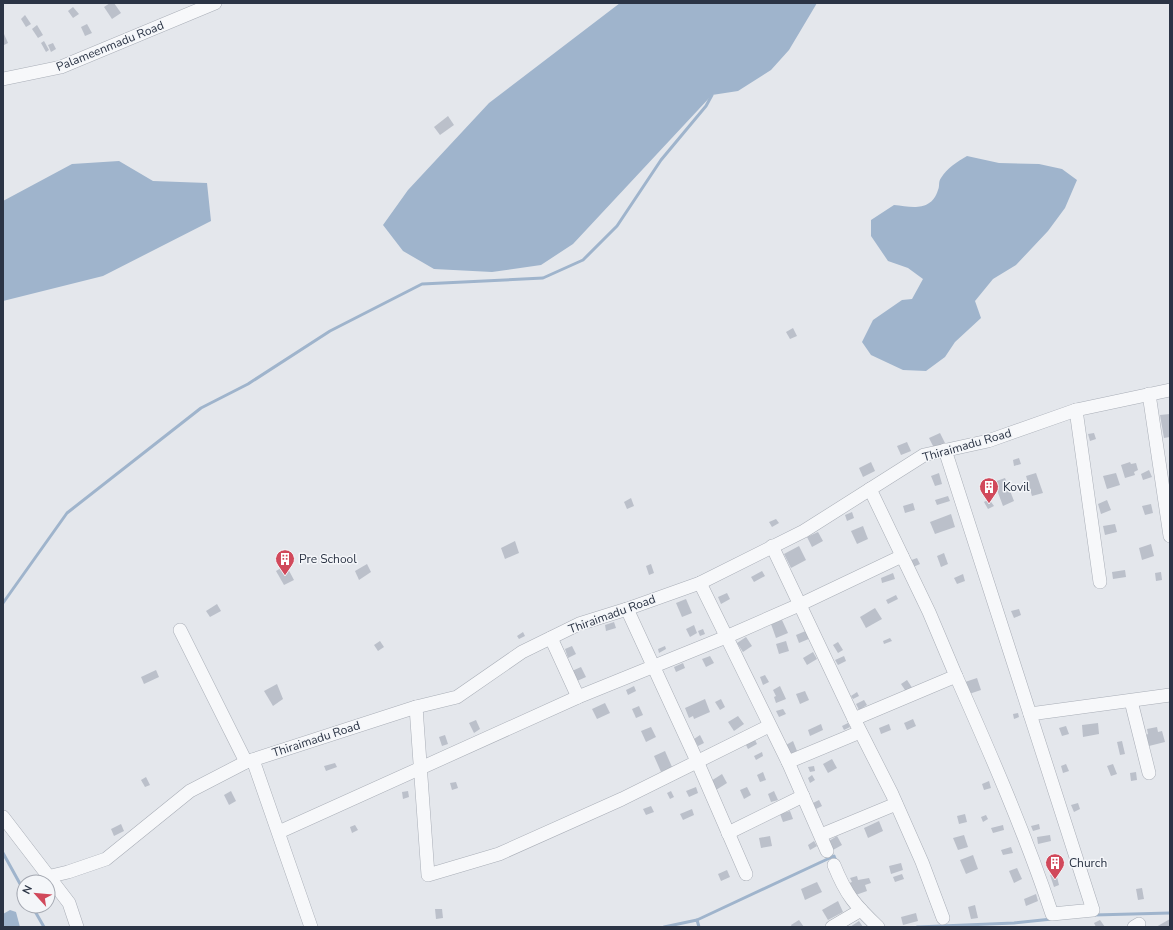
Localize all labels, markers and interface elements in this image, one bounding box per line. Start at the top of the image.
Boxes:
street label: Palameenmadu Road [54,17,166,75]
street label: Thiraimadu Road [921,425,1013,465]
building icon: Kovil [978,476,1000,504]
place label: Kovil [1003,479,1030,495]
building icon: Pre School [274,548,296,576]
place label: Pre School [299,551,357,567]
street label: Thiraimadu Road [566,591,658,637]
street label: Thiraimadu Road [270,717,362,761]
building icon: Church [1044,852,1066,880]
place label: Church [1069,855,1107,871]
north arrow [16,874,56,914]
text: N [19,883,36,897]

